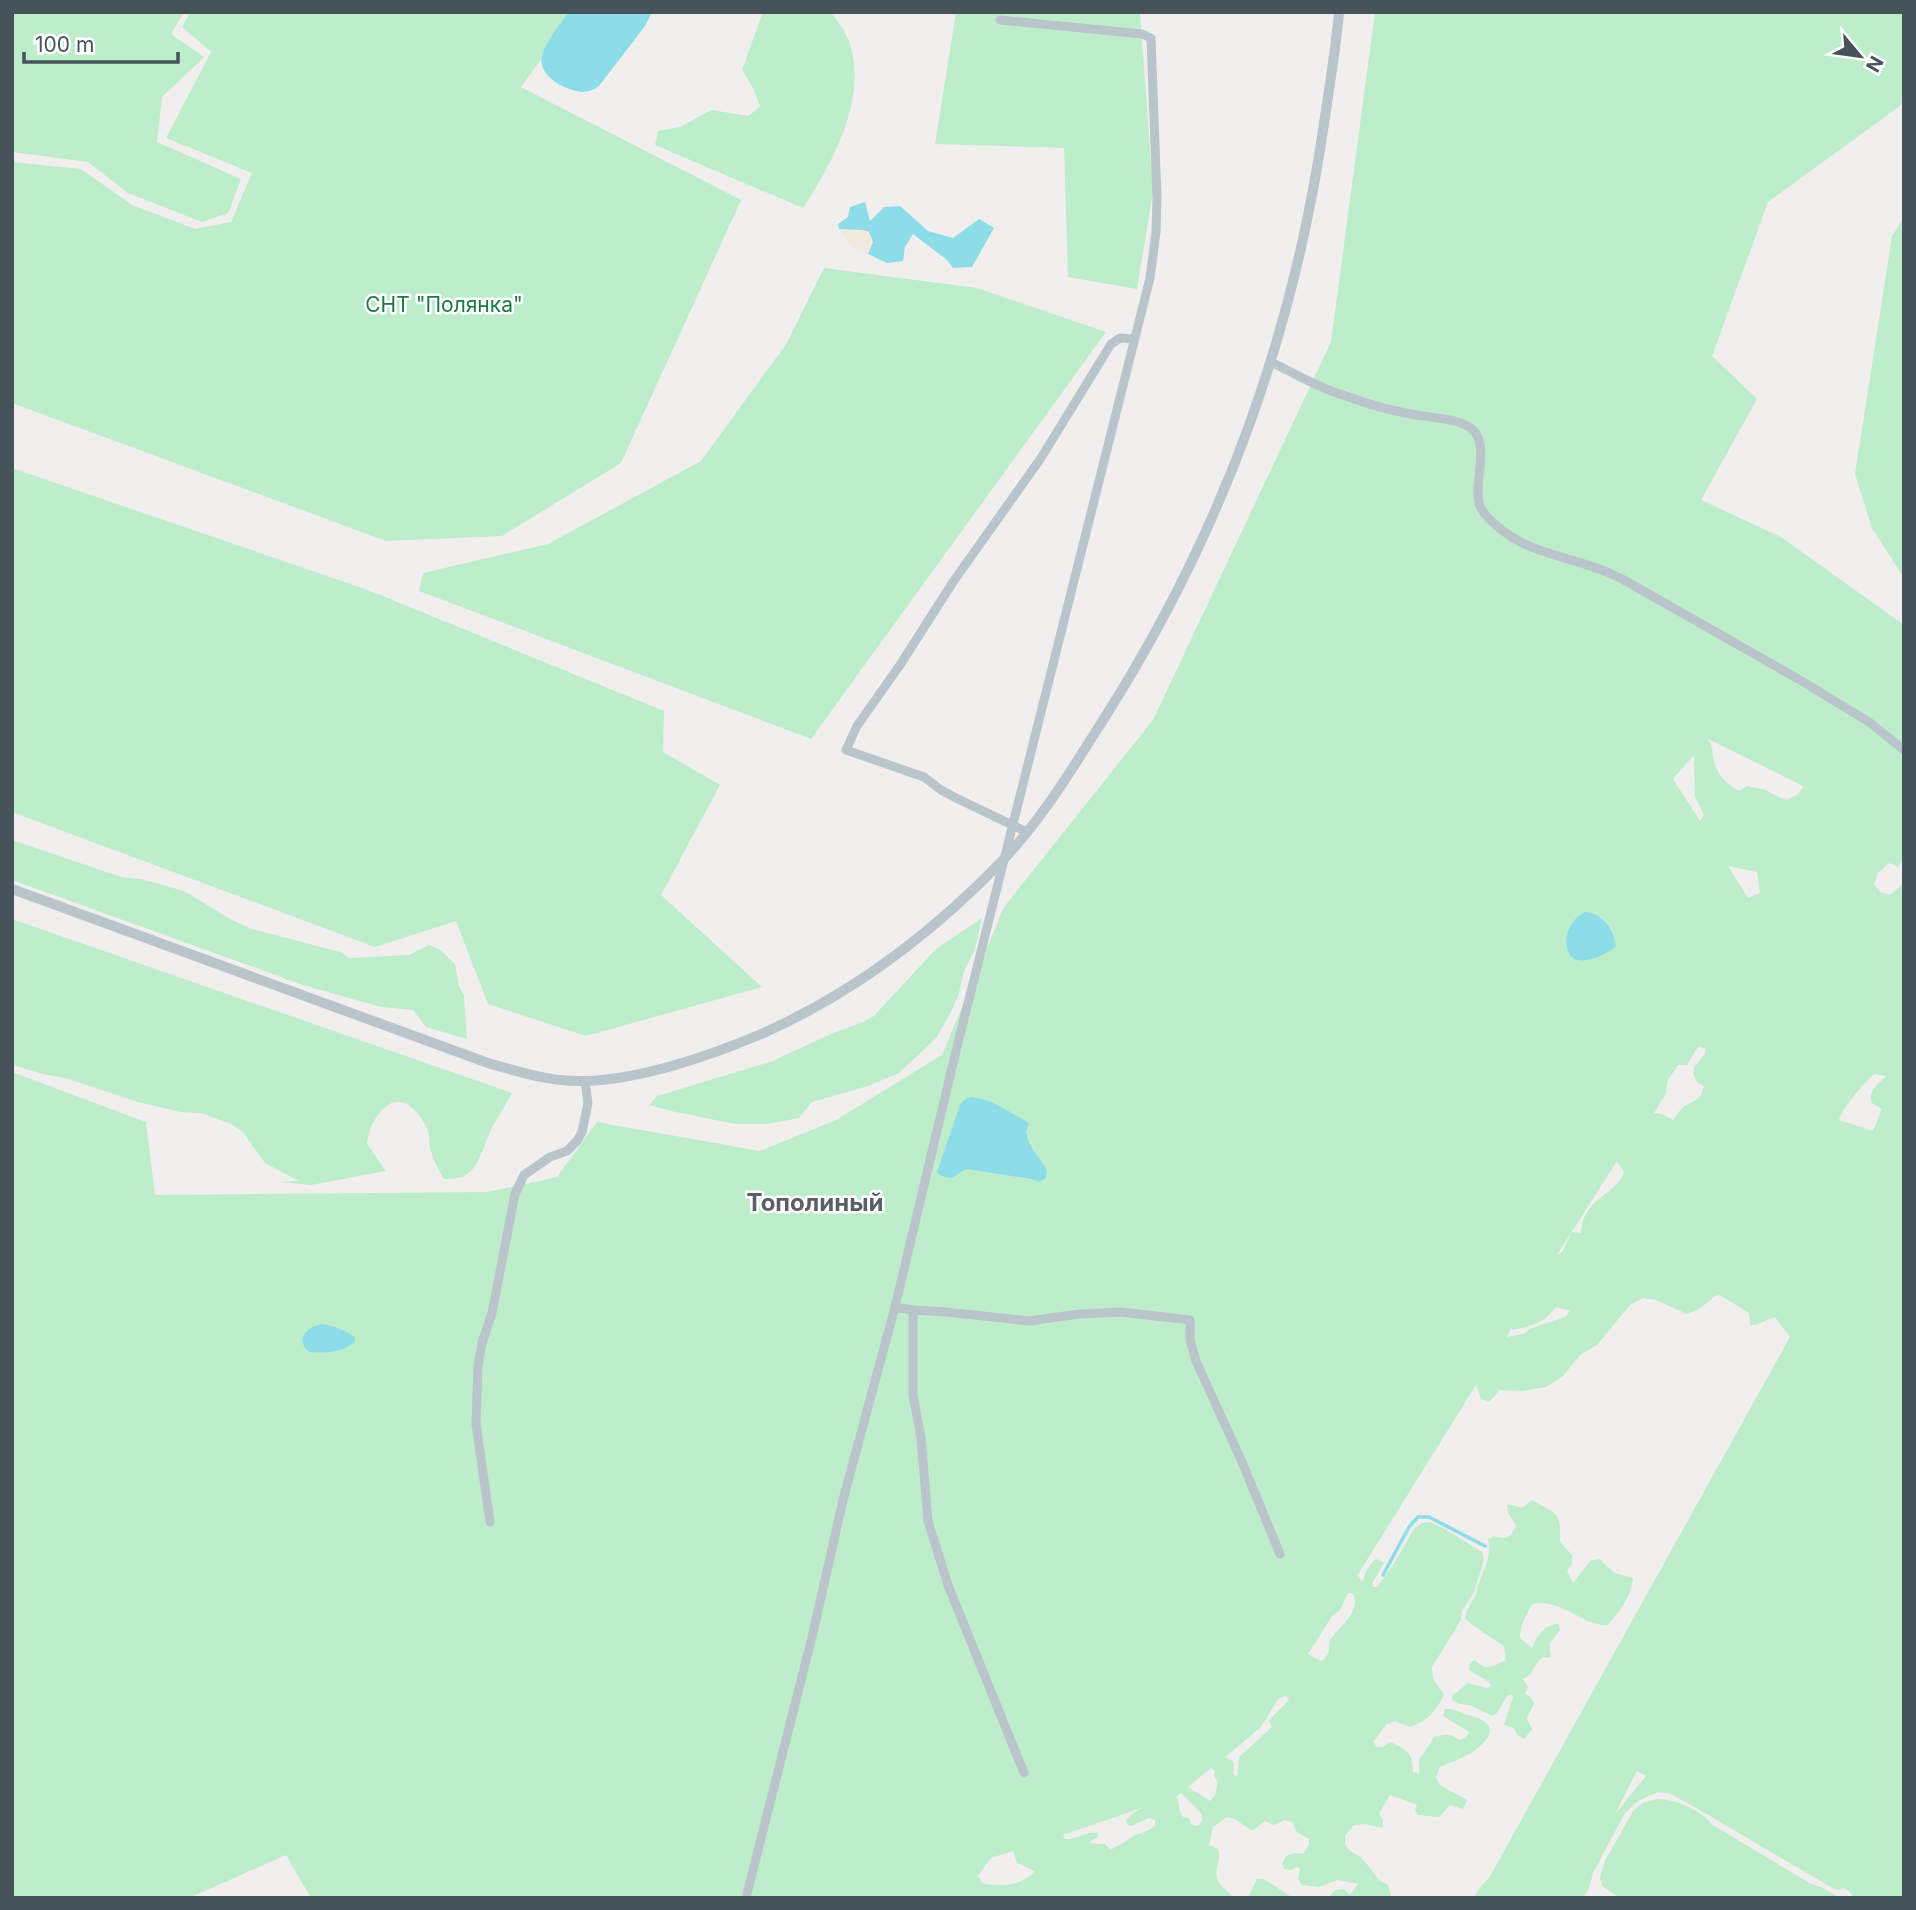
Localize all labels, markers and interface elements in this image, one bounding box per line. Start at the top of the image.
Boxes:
scale bar [24,21,178,65]
north arrow [1825,21,1895,91]
text: 100 m [35,32,94,57]
text: N [1861,52,1888,76]
park label: СНТ "Полянка" [365,292,523,317]
district label: Тополиный [747,1188,883,1217]

